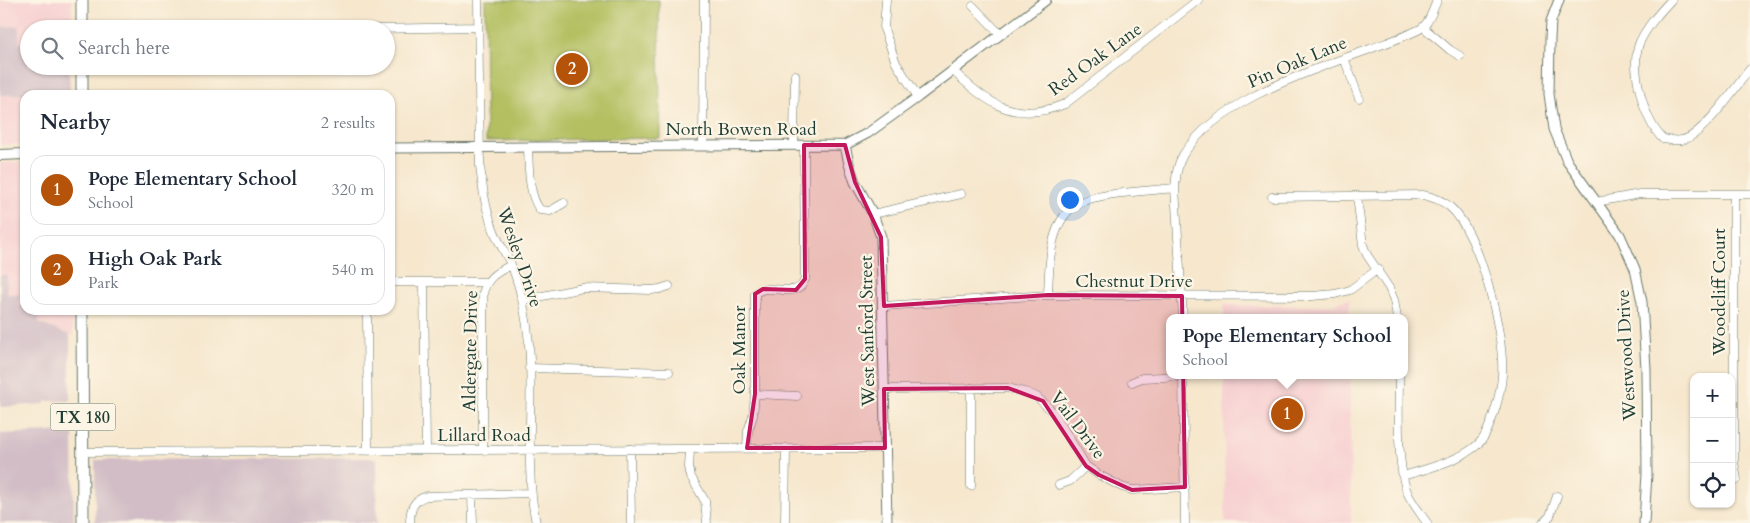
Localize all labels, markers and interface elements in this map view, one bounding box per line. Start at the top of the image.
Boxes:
street label: Red Oak Lane [1043,17,1147,102]
search box [20,20,395,75]
street label: Pin Oak Lane [1244,30,1351,95]
icon: search [38,34,66,62]
text: Search here [78,35,170,61]
pin: 2 [556,50,588,88]
text: Nearby [40,108,111,137]
text: 2 results [321,112,375,134]
street label: North Bowen Road [665,117,817,142]
text: Pope Elementary School [88,166,297,192]
text: 1 [53,179,61,201]
text: 320 m [332,179,374,201]
your location [1057,187,1083,213]
text: School [88,192,133,214]
street label: Wesley Drive [490,203,548,311]
street label: Woodcliff Court [1707,228,1732,357]
text: High Oak Park [88,246,222,272]
street label: West Sanford Street [854,255,881,408]
text: 2 [53,259,61,281]
text: 540 m [332,259,374,281]
street label: Chestnut Drive [1075,269,1193,294]
text: Park [88,272,119,294]
street label: Westwood Drive [1611,289,1642,422]
street label: Aldergate Drive [457,290,484,412]
street label: Oak Manor [727,305,752,395]
popup [1166,314,1408,379]
text: Pope Elementary School [1183,323,1391,349]
text: School [1183,349,1228,371]
map controls [1690,373,1735,508]
button: + [1690,373,1735,418]
street label: Vail Drive [1044,386,1111,464]
pin: 1 [1271,395,1303,433]
road number: TX 180 [51,404,116,431]
button: − [1690,418,1735,463]
street label: Lillard Road [437,423,531,448]
button: locate [1690,463,1735,508]

